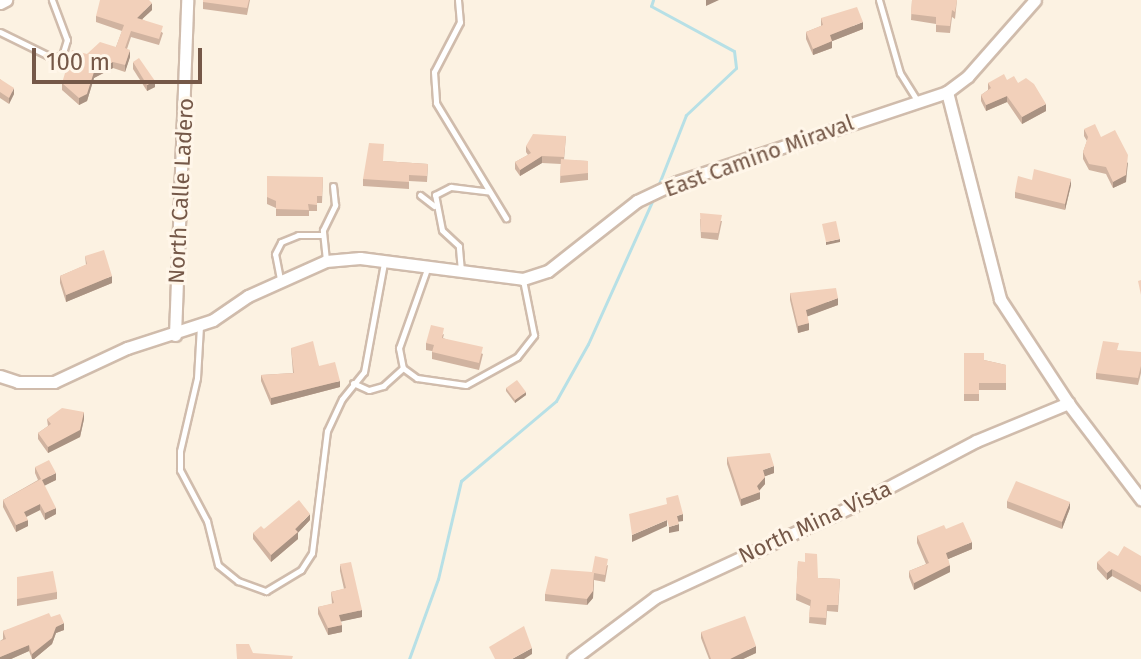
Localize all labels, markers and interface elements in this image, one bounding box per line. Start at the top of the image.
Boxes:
scale bar [36,32,206,82]
text: 100 m [46,48,110,76]
street label: North Calle Ladero [163,97,199,285]
street label: East Camino Miraval [661,110,857,202]
street label: North Mina Vista [734,475,896,569]

